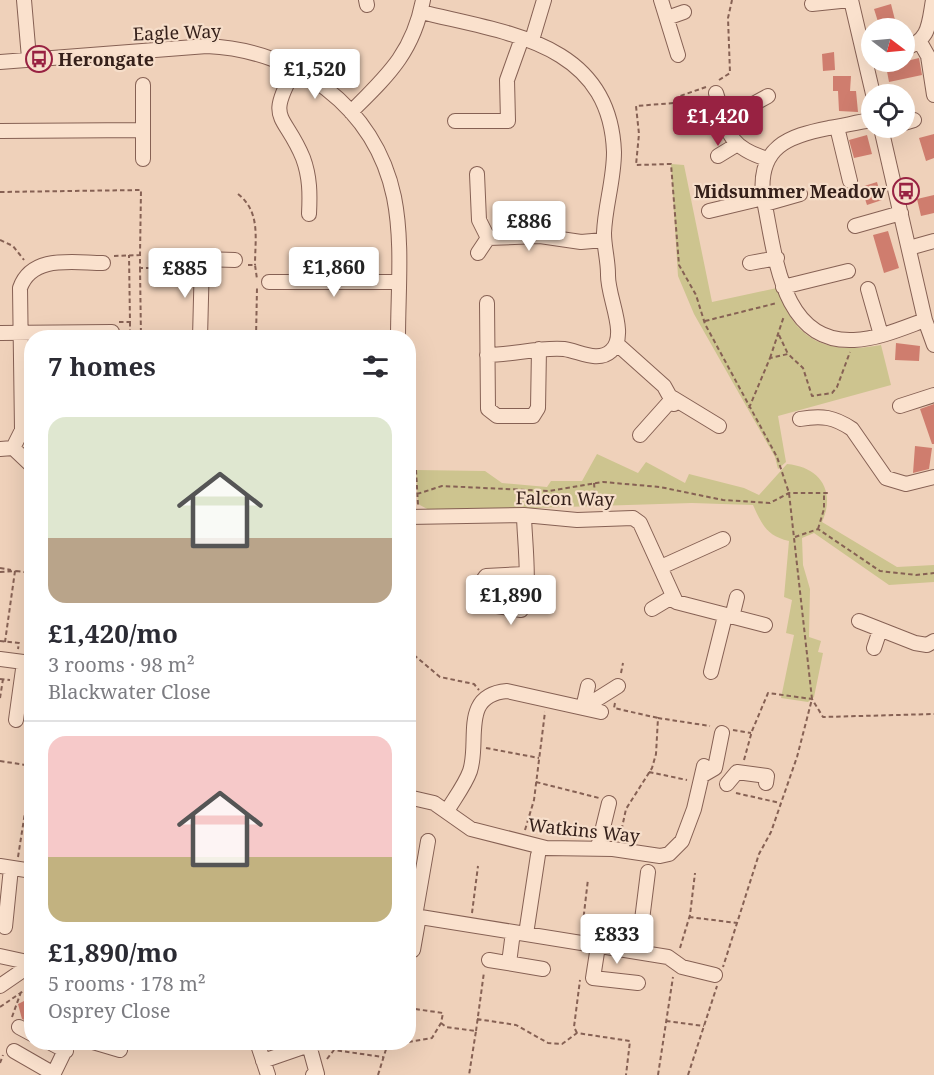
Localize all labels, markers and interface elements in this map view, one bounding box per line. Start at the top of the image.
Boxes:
street label: Eagle Way [132,18,222,46]
north arrow [861,18,915,72]
map controls [861,18,915,138]
bus stop icon: Herongate [24,44,54,74]
place label: Herongate [58,47,154,71]
pin: £1,520 [266,49,364,100]
text: £1,520 [284,55,346,82]
button: locate [861,84,915,138]
pin: £1,420 [669,96,767,147]
text: £1,420 [687,102,749,129]
bus stop icon: Midsummer Meadow [891,176,921,206]
place label: Midsummer Meadow [694,179,887,203]
pin: £886 [493,201,565,252]
text: £886 [506,207,552,234]
pin: £1,860 [285,247,383,298]
pin: £885 [149,248,221,299]
text: £1,860 [303,253,365,280]
text: £885 [162,254,208,281]
text: 7 homes [48,348,156,384]
icon: filters [359,350,392,383]
icon: home [166,456,274,564]
street label: Falcon Way [515,485,615,511]
pin: £1,890 [462,575,560,626]
text: £1,890 [480,581,542,608]
text: £1,420/mo [48,615,178,651]
text: 3 rooms · 98 m² [48,651,195,678]
text: Blackwater Close [48,678,211,705]
icon: home [166,775,274,883]
street label: Watkins Way [527,812,642,848]
pin: £833 [581,914,653,965]
text: £833 [594,920,640,947]
text: £1,890/mo [48,934,178,970]
text: 5 rooms · 178 m² [48,970,206,997]
text: Osprey Close [48,997,171,1024]

